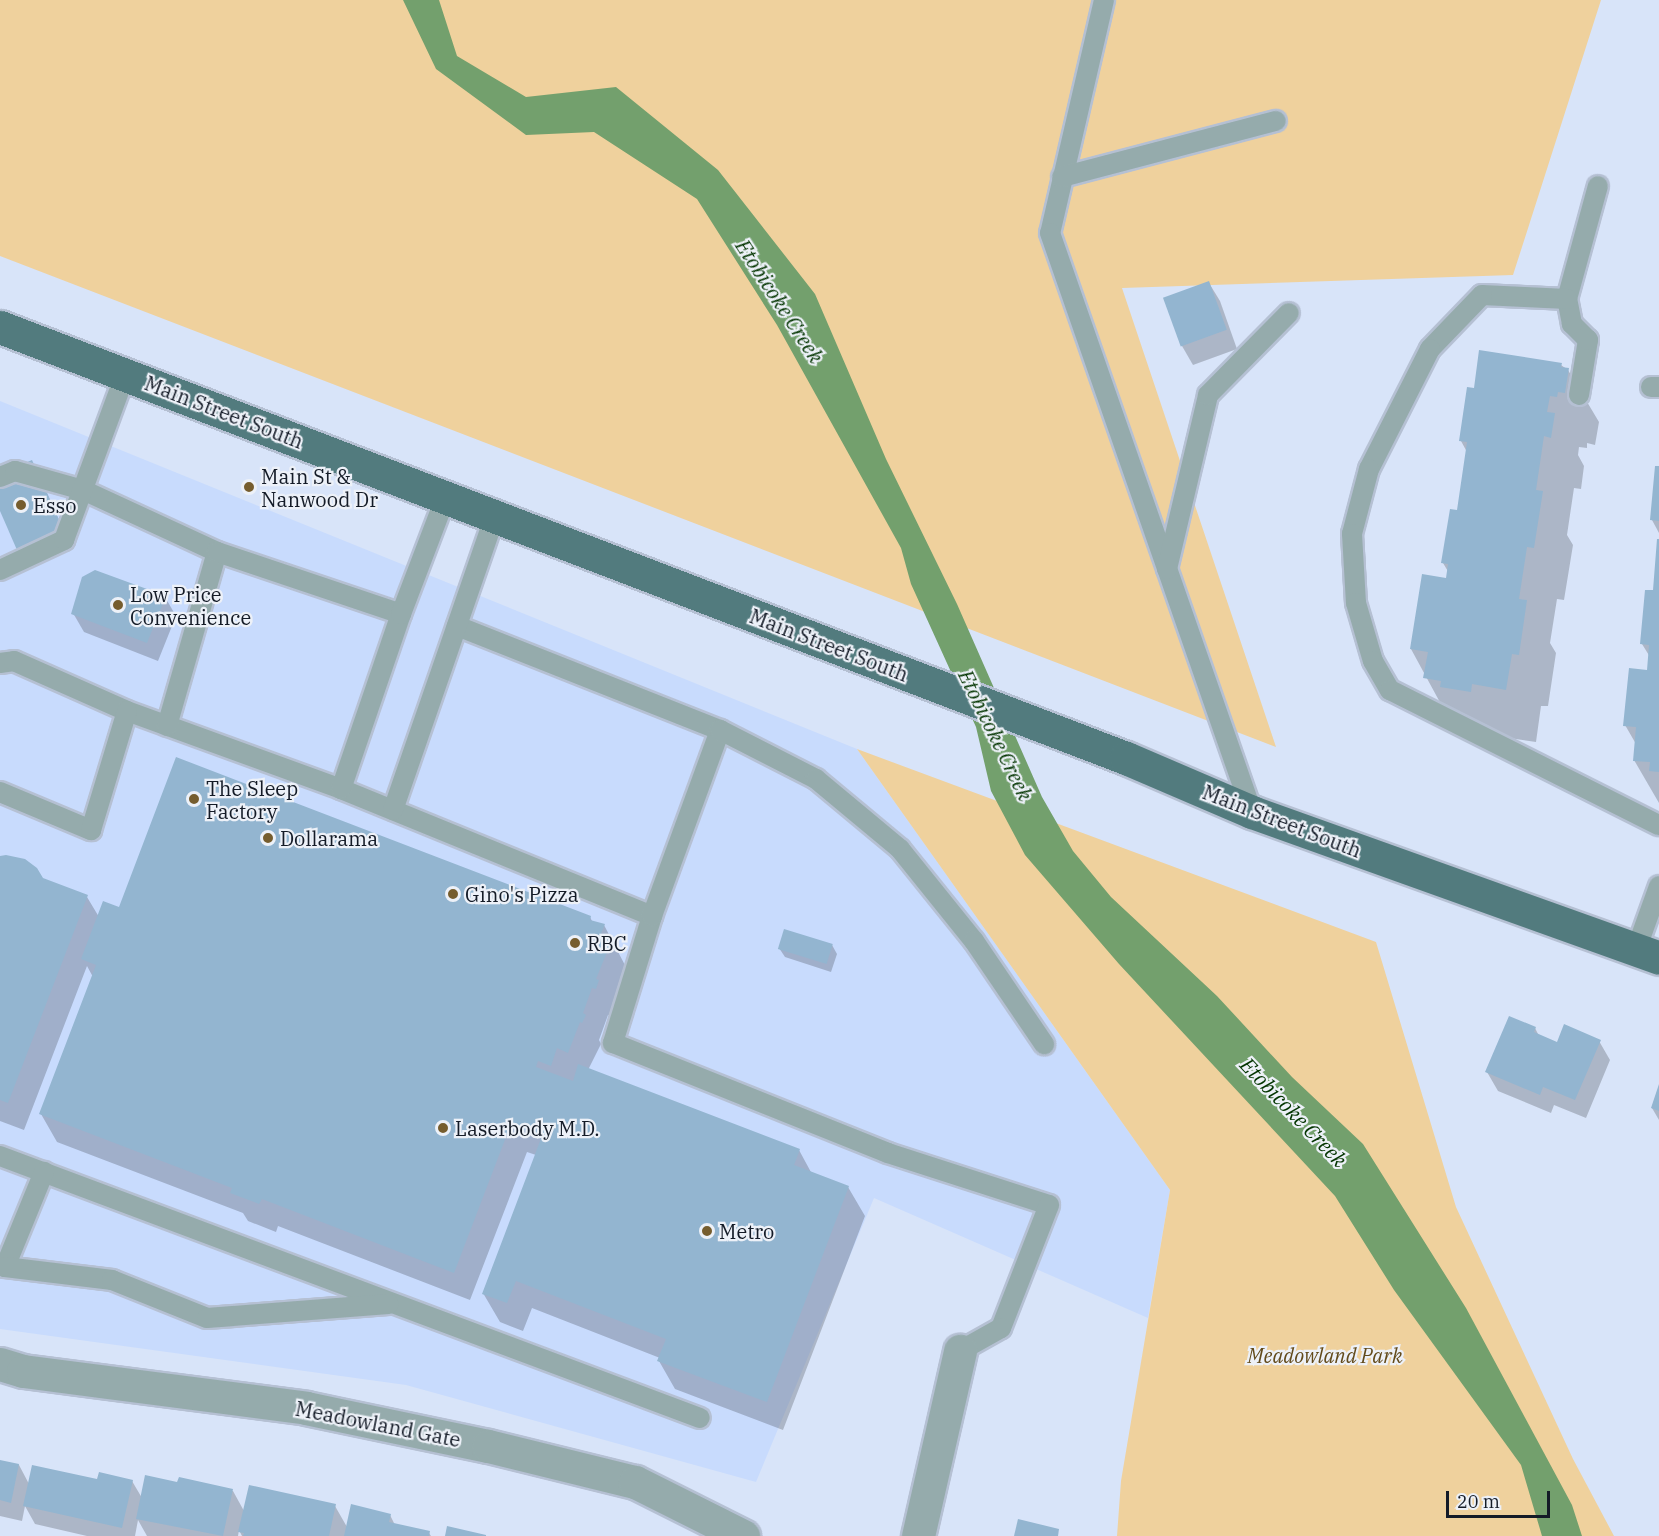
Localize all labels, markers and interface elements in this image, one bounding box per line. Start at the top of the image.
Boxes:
water label: Etobicoke Creek [731,234,829,368]
street label: Main Street South [141,371,307,453]
place label: Main St & Nanwood Dr [261,464,378,511]
marker: Main St & Nanwood Dr [242,480,256,494]
place label: Esso [33,493,76,517]
marker: Esso [14,498,28,512]
place label: Low Price Convenience [130,582,251,629]
marker: Low Price Convenience [111,598,125,612]
street label: Main Street South [746,604,912,686]
water label: Etobicoke Creek [953,665,1039,805]
place label: The Sleep Factory [206,776,298,823]
street label: Main Street South [1199,780,1365,862]
marker: The Sleep Factory [187,792,201,806]
place label: Dollarama [280,826,378,850]
marker: Dollarama [261,831,275,845]
place label: Gino's Pizza [465,882,579,906]
marker: Gino's Pizza [446,887,460,901]
place label: RBC [587,931,627,955]
marker: RBC [568,936,582,950]
water label: Etobicoke Creek [1235,1052,1353,1172]
place label: Laserbody M.D. [455,1116,600,1140]
marker: Laserbody M.D. [436,1121,450,1135]
place label: Metro [719,1219,774,1243]
marker: Metro [700,1224,714,1238]
park label: Meadowland Park [1248,1343,1402,1367]
street label: Meadowland Gate [293,1396,463,1452]
scale bar [1449,1479,1552,1517]
text: 20 m [1457,1490,1500,1513]

